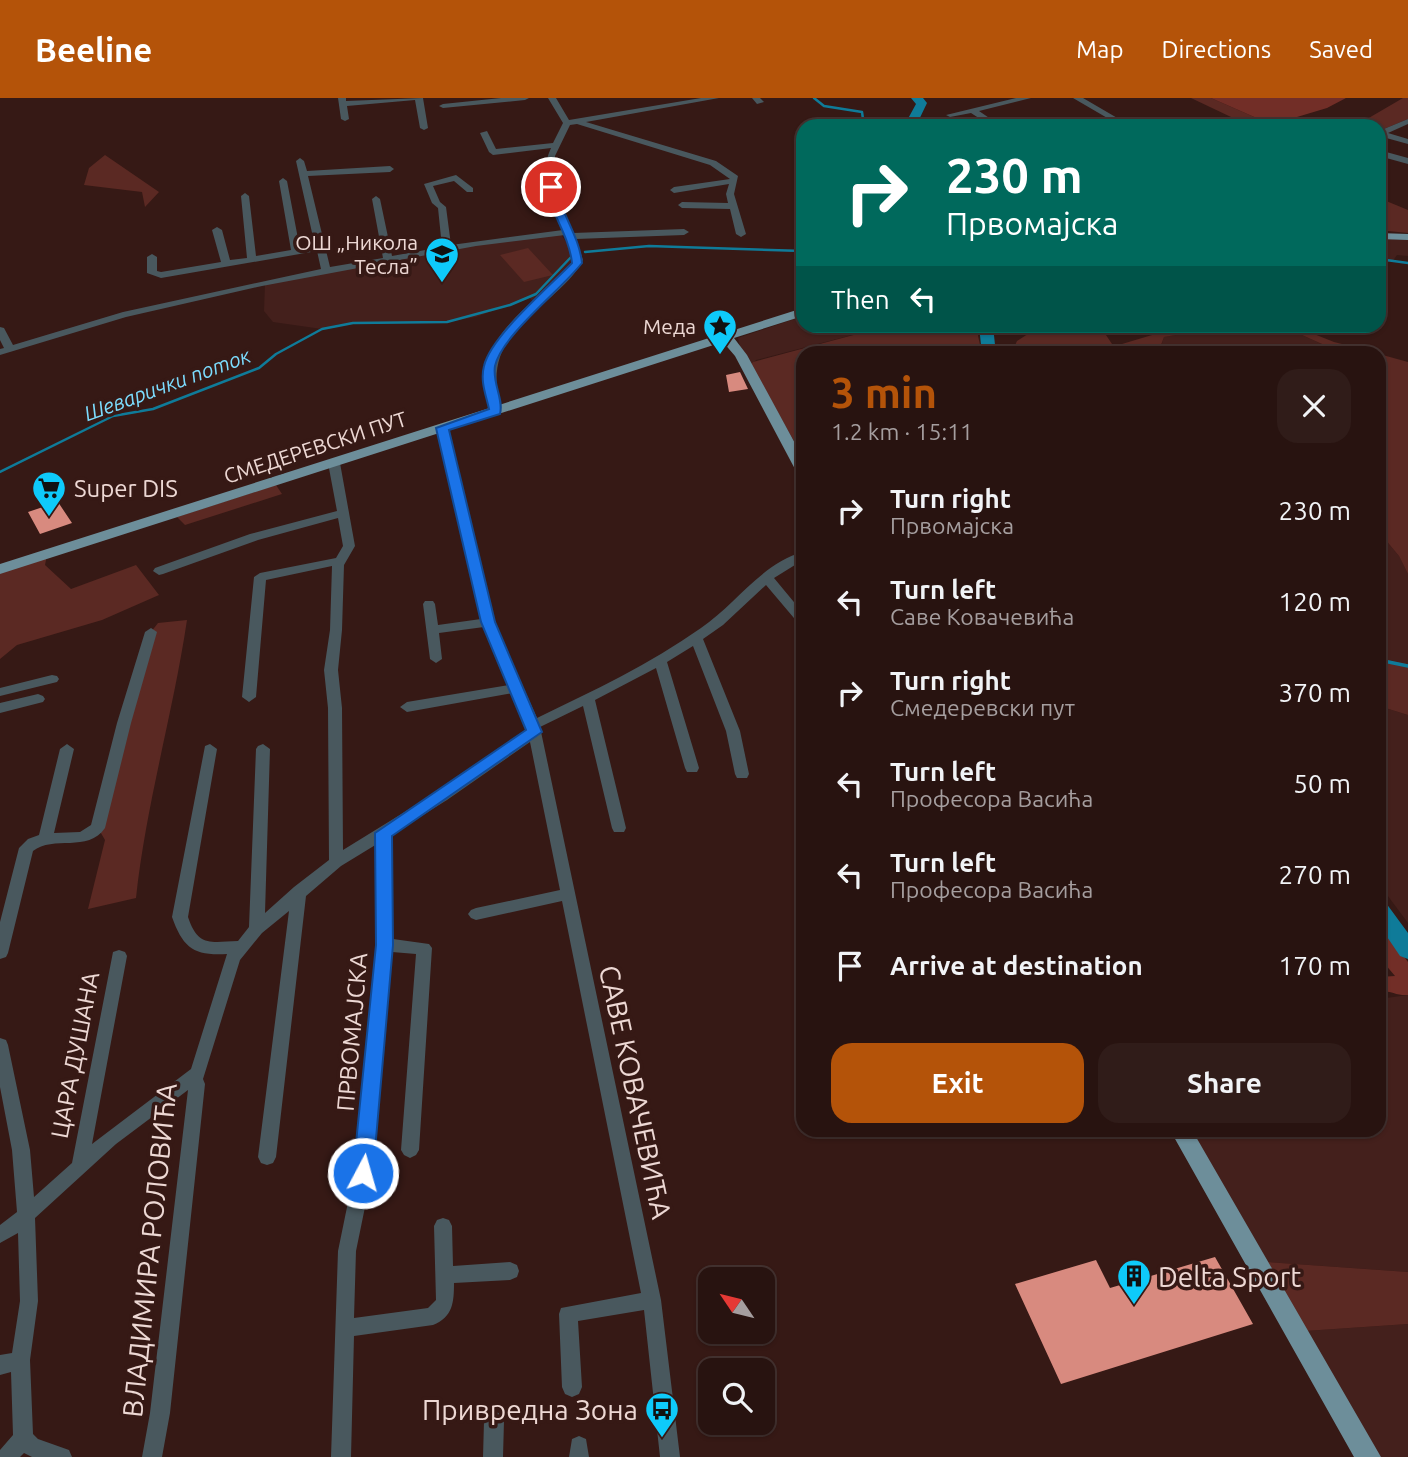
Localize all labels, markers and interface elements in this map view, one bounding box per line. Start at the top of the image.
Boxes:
text: Beeline [35,31,152,68]
text: Map [1076,36,1123,63]
text: Directions [1161,36,1271,63]
text: Saved [1309,36,1373,63]
icon: right [831,147,922,238]
text: 230 m [946,147,1083,202]
pin [521,157,581,217]
icon: arrive [532,168,570,206]
text: Првомајска [946,205,1118,241]
place label: ОШ „Никола Тесла” [295,230,418,278]
school or university icon: ОШ „Никола Тесла” [423,235,461,284]
icon: left [904,280,942,318]
text: Then [831,285,890,314]
place icon: Меда [701,307,739,356]
place label: Меда [643,314,696,338]
water label: Шеварички поток [80,343,254,425]
text: 3 min [831,369,937,416]
button: close [1277,369,1351,443]
street label: СМЕДЕРЕВСКИ ПУТ [220,406,410,488]
text: 1.2 km · 15:11 [831,419,973,444]
supermarket icon: Super DIS [30,469,68,518]
place label: Super DIS [74,475,178,502]
text: Turn right [890,484,1011,513]
icon: right [831,492,869,530]
text: 230 m [1279,496,1351,525]
text: Првомајска [890,513,1014,538]
text: Turn left [890,575,996,604]
icon: left [831,583,869,621]
text: 120 m [1279,587,1351,616]
text: Саве Ковачевића [890,604,1074,629]
text: Turn right [890,666,1011,695]
icon: right [831,674,869,712]
text: 370 m [1279,678,1351,707]
text: Смедеревски пут [890,695,1075,720]
text: Turn left [890,757,996,786]
icon: left [831,765,869,803]
text: 50 m [1293,769,1351,798]
text: Професора Васића [890,786,1093,811]
text: Turn left [890,848,996,877]
icon: left [831,856,869,894]
text: 270 m [1279,860,1351,889]
text: Професора Васића [890,877,1093,902]
icon: arrive [831,947,869,985]
street label: ПРВОМАЈСКА [332,951,372,1112]
text: Arrive at destination [890,951,1143,980]
text: 170 m [1279,951,1351,980]
street label: САВЕ КОВАЧЕВИЋА [594,962,678,1222]
street label: ЦАРА ДУШАНА [46,969,104,1141]
button: Exit [831,1043,1084,1123]
button: Share [1098,1043,1351,1123]
street label: ВЛАДИМИРА РОЛОВИЋА [116,1081,182,1419]
position arrow [326,1136,400,1210]
building icon: Delta Sport [1115,1257,1153,1306]
place label: Delta Sport [1158,1261,1301,1292]
north arrow [698,1267,775,1344]
map controls [698,1267,775,1435]
button: search [698,1358,775,1435]
bus stop icon: Привредна Зона [643,1390,681,1439]
place label: Привредна Зона [422,1394,638,1425]

